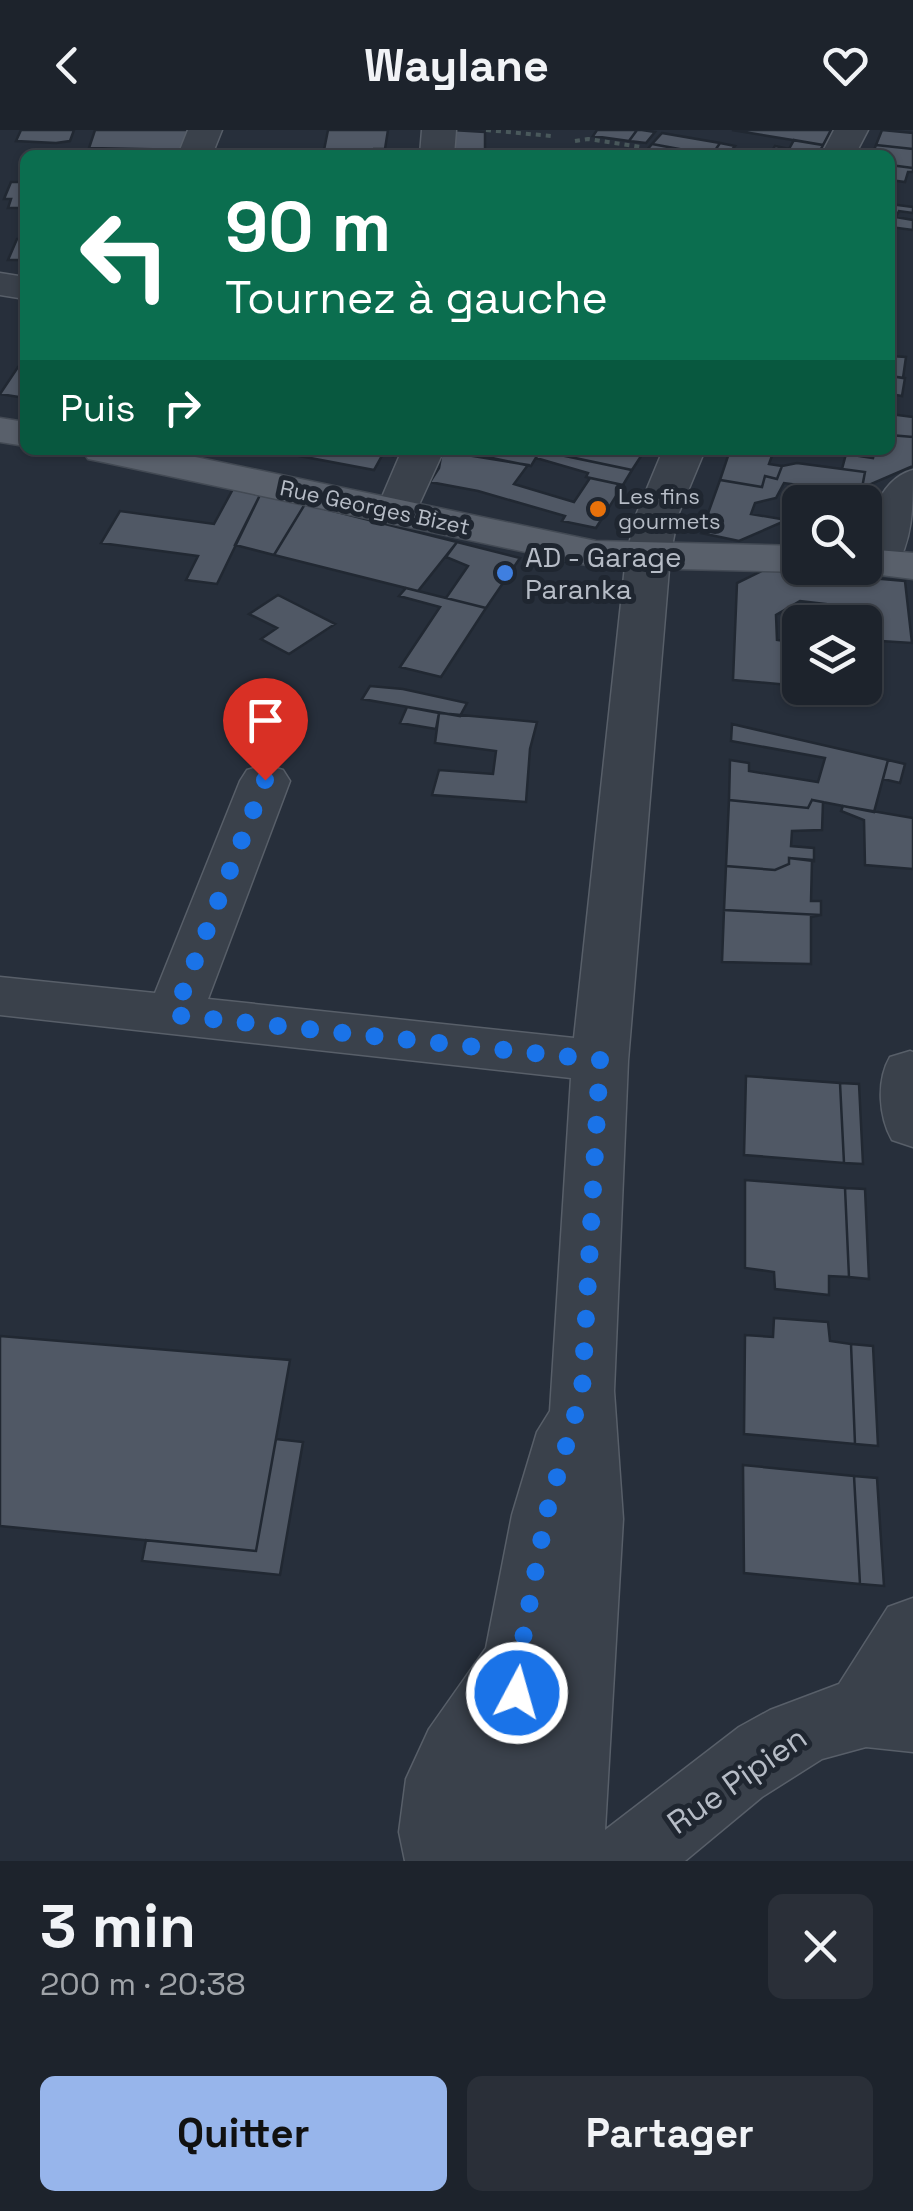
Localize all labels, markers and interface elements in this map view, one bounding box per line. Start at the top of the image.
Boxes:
text: Waylane [364,37,549,94]
icon: back [40,38,95,93]
icon: heart [818,38,873,93]
text: 90 m [225,182,391,271]
icon: left [60,190,190,320]
text: Tournez à gauche [225,269,608,326]
icon: right [155,380,210,435]
text: Puis [60,384,135,432]
street label: Rue Georges Bizet [278,473,472,541]
place label: Les fins gourmets [618,482,721,535]
map controls [782,485,882,705]
button: search [782,485,882,585]
marker: Les fins gourmets [587,498,609,520]
place label: AD - Garage Paranka [525,539,682,607]
marker: AD - Garage Paranka [494,562,516,584]
button: layers [782,605,882,705]
pin [223,678,308,781]
icon: arrive [238,693,293,748]
position arrow [465,1641,569,1745]
street label: Rue Pipien [660,1717,814,1843]
text: 3 min [40,1888,196,1965]
button: close [768,1894,873,1999]
text: 200 m · 20:38 [40,1964,246,2004]
button: Quitter [40,2076,447,2191]
button: Partager [467,2076,873,2191]

